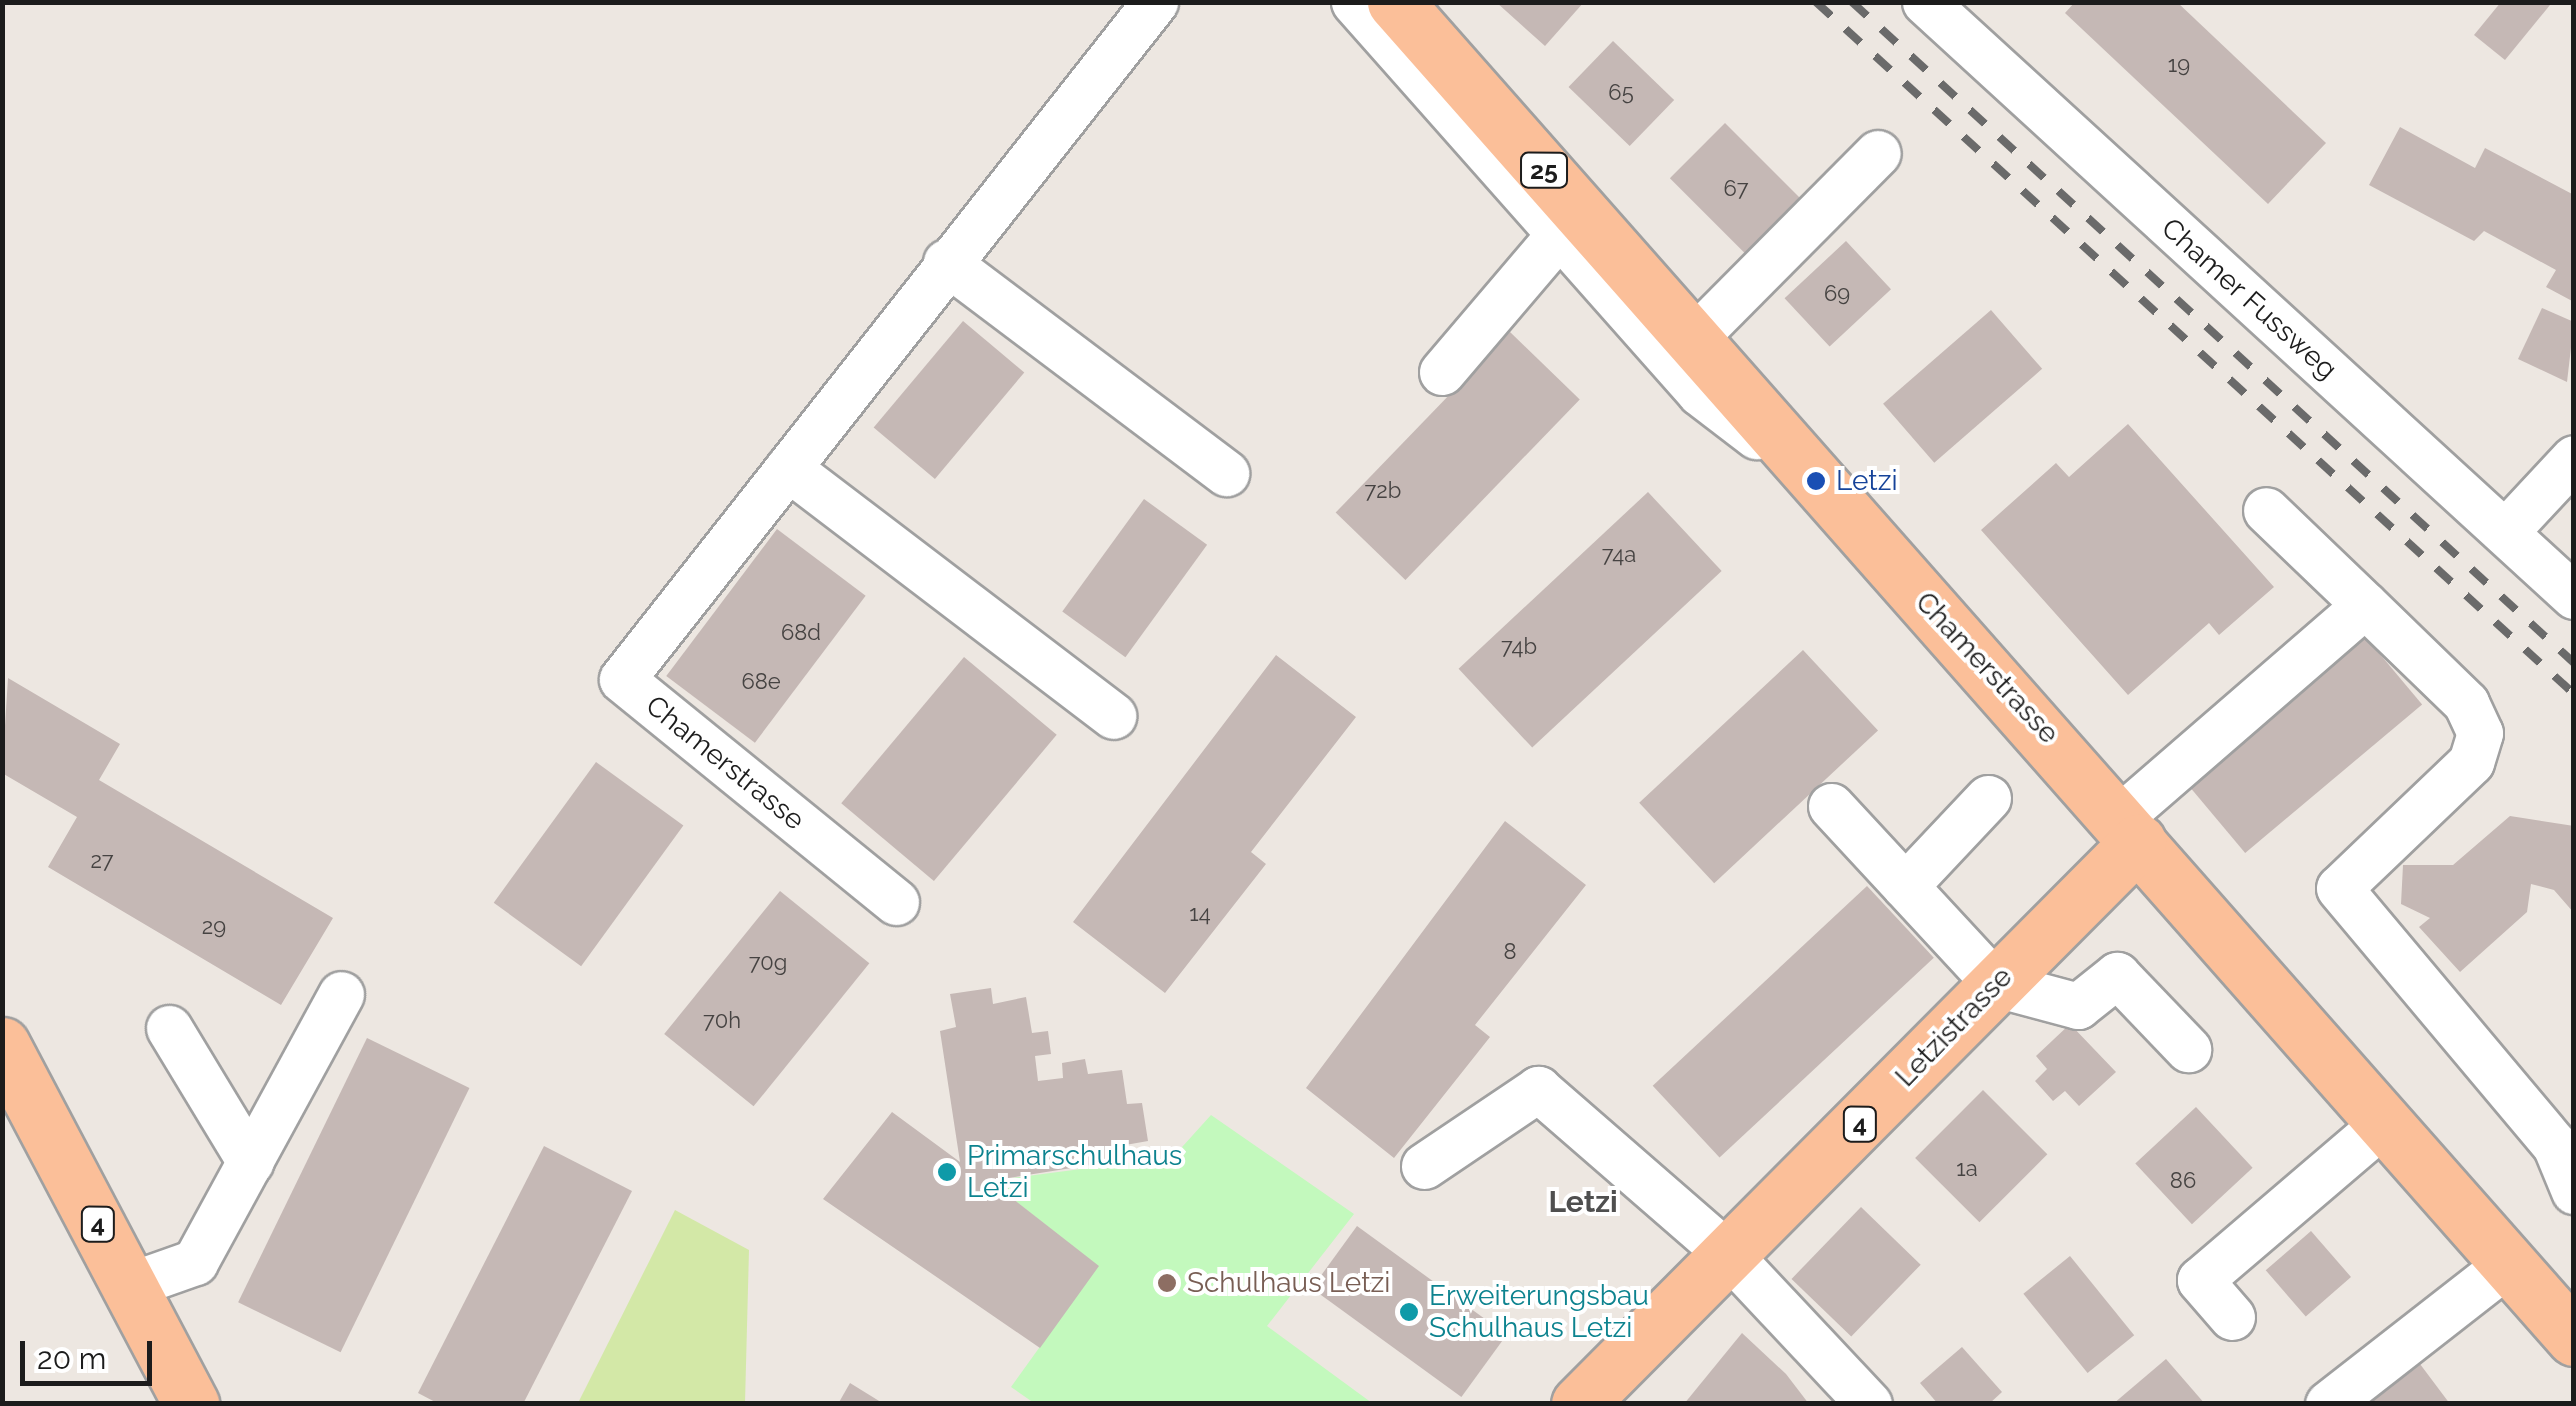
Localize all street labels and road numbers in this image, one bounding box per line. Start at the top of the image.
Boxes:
road number: 25 [1519,150,1569,190]
street label: Chamer Fussweg [2154,211,2344,387]
street label: Chamerstrasse [1908,586,2066,750]
street label: Chamerstrasse [639,689,811,837]
street label: Letzistrasse [1889,960,2019,1094]
road number: 4 [1842,1104,1878,1144]
road number: 4 [80,1204,116,1244]

